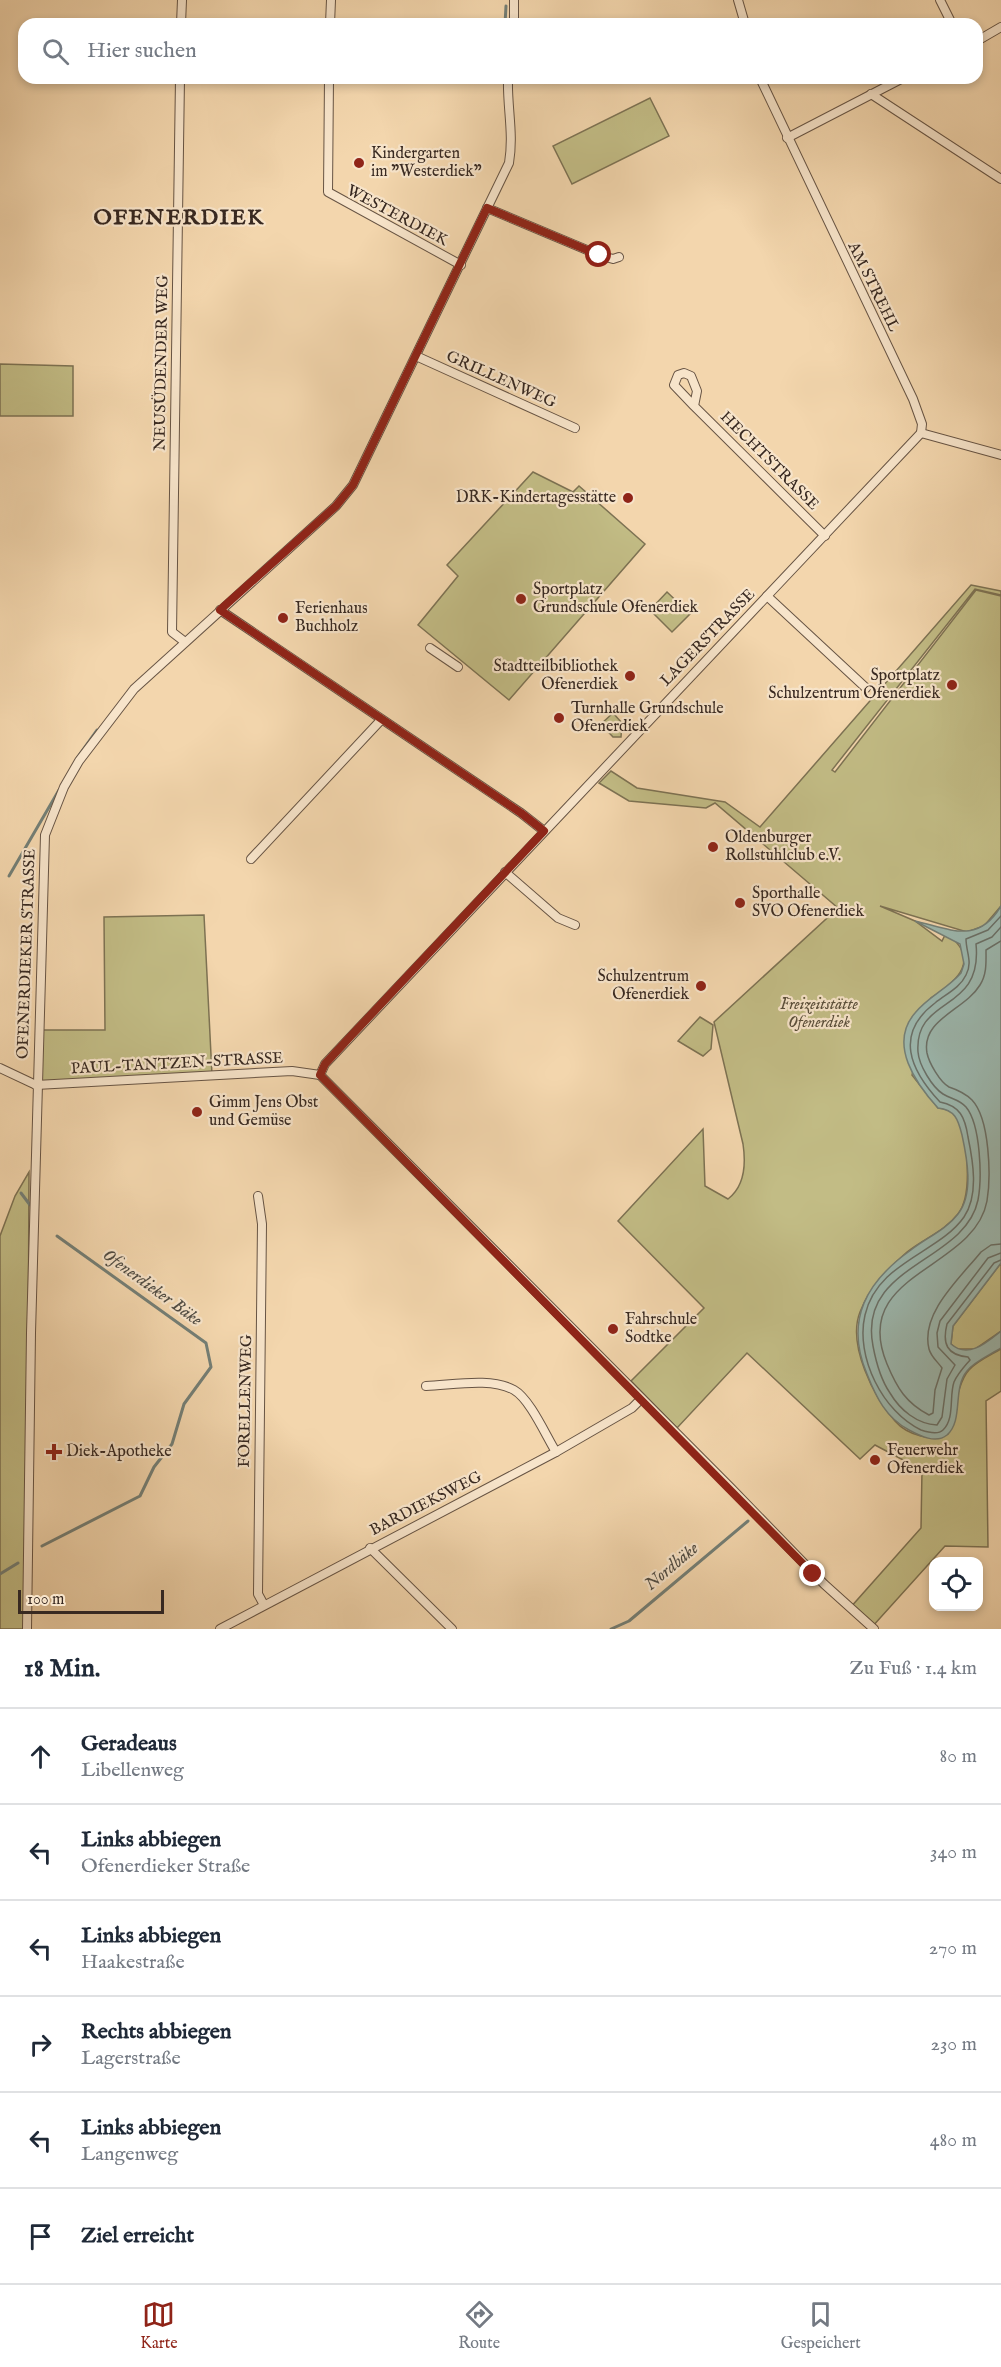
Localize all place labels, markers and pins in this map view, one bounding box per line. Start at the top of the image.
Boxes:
place label: Kindergarten im "Westerdiek" [371,144,482,182]
marker: Kindergarten im "Westerdiek" [352,156,366,170]
place label: DRK-Kindertagesstätte [456,488,616,508]
marker: DRK-Kindertagesstätte [621,491,635,505]
place label: Sportplatz Grundschule Ofenerdiek [533,580,698,618]
marker: Sportplatz Grundschule Ofenerdiek [514,592,528,606]
place label: Ferienhaus Buchholz [295,599,368,637]
marker: Ferienhaus Buchholz [276,611,290,625]
place label: Stadtteilbibliothek Ofenerdiek [494,657,618,695]
place label: Sportplatz Schulzentrum Ofenerdiek [768,666,940,704]
marker: Stadtteilbibliothek Ofenerdiek [623,669,637,683]
marker: Sportplatz Schulzentrum Ofenerdiek [945,678,959,692]
place label: Turnhalle Grundschule Ofenerdiek [571,699,724,737]
marker: Turnhalle Grundschule Ofenerdiek [552,711,566,725]
place label: Oldenburger Rollstuhlclub e.V. [725,828,841,866]
marker: Oldenburger Rollstuhlclub e.V. [706,840,720,854]
place label: Sporthalle SVO Ofenerdiek [752,884,864,922]
marker: Sporthalle SVO Ofenerdiek [733,896,747,910]
place label: Schulzentrum Ofenerdiek [598,967,689,1005]
marker: Schulzentrum Ofenerdiek [694,979,708,993]
place label: Gimm Jens Obst und Gemüse [209,1093,319,1131]
marker: Gimm Jens Obst und Gemüse [190,1105,204,1119]
place label: Fahrschule Sodtke [625,1310,697,1348]
marker: Fahrschule Sodtke [606,1322,620,1336]
place label: Feuerwehr Ofenerdiek [887,1441,964,1479]
place label: Diek-Apotheke [66,1442,172,1462]
marker: Diek-Apotheke [47,1445,61,1459]
marker: Feuerwehr Ofenerdiek [868,1453,882,1467]

